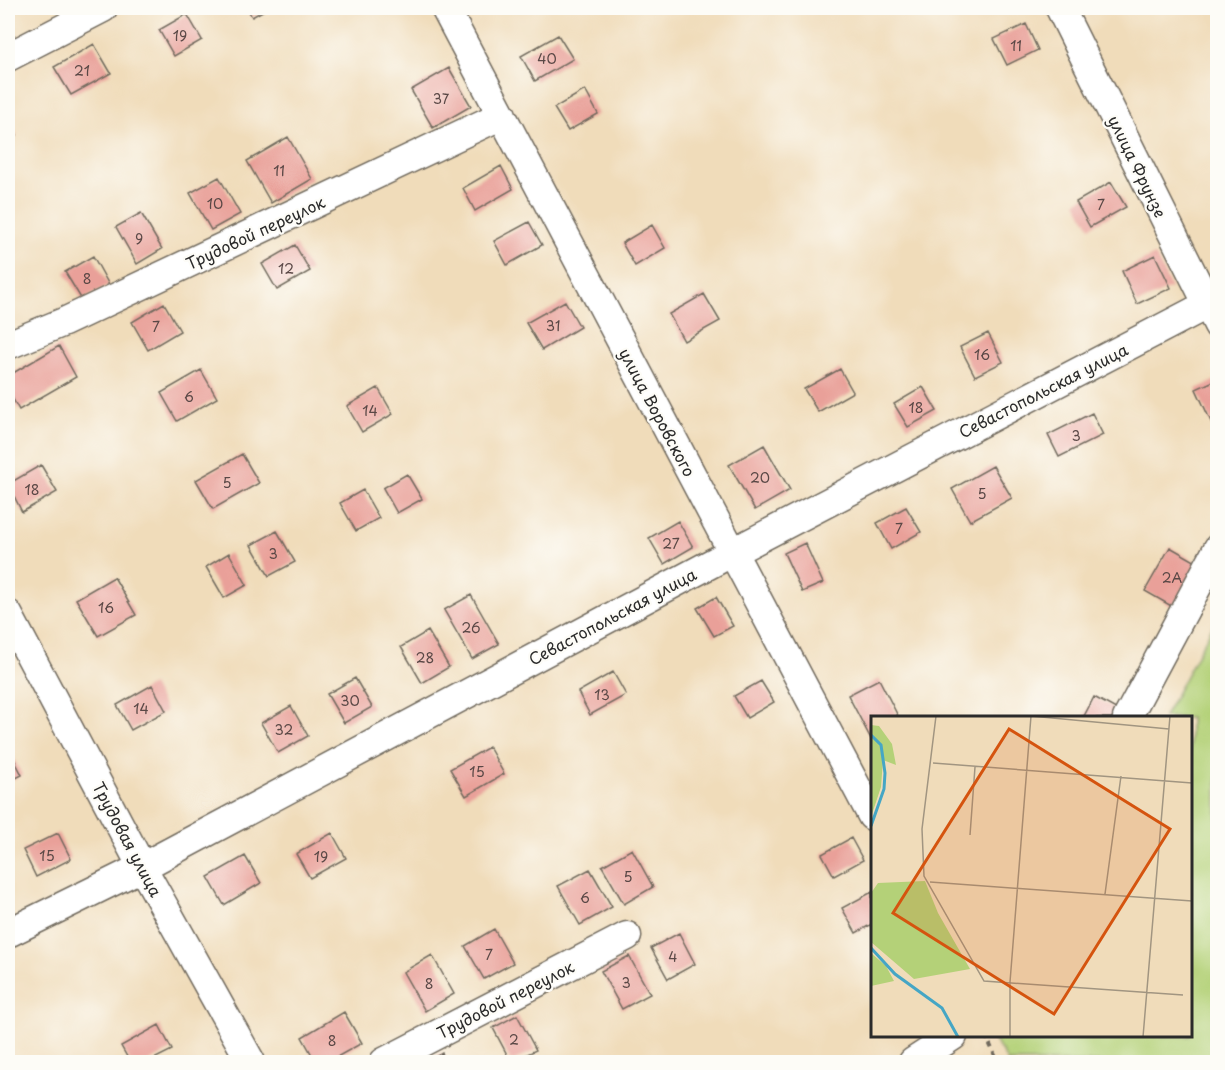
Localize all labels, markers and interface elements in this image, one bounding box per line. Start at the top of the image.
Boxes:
house number: 19 [173,25,187,46]
house number: 11 [1010,35,1022,56]
house number: 40 [537,48,557,69]
house number: 21 [74,60,90,81]
house number: 37 [433,88,450,109]
street label: улица Фрунзе [1103,111,1173,221]
house number: 11 [273,160,285,181]
street label: Трудовой переулок [181,189,329,275]
house number: 10 [207,193,223,214]
house number: 7 [1097,194,1105,215]
house number: 9 [135,228,143,249]
house number: 12 [278,258,294,279]
house number: 8 [83,268,91,289]
house number: 31 [546,315,560,336]
house number: 7 [152,316,160,337]
street label: Севастопольская улица [954,337,1132,443]
street label: улица Воровского [614,343,702,481]
house number: 16 [974,344,990,365]
house number: 6 [184,386,194,407]
house number: 18 [908,397,924,418]
house number: 14 [362,400,378,421]
house number: 3 [1071,425,1081,446]
house number: 20 [750,467,770,488]
house number: 5 [222,472,232,493]
house number: 18 [24,479,40,500]
house number: 5 [977,483,987,504]
house number: 7 [895,518,903,539]
house number: 27 [662,533,680,554]
house number: 3 [268,543,278,564]
street label: Севастопольская улица [524,561,700,671]
house number: 2А [1162,567,1183,588]
house number: 16 [98,597,114,618]
house number: 26 [461,617,481,638]
house number: 28 [416,647,434,668]
house number: 13 [594,684,610,705]
house number: 30 [340,690,360,711]
house number: 14 [133,698,149,719]
inset map [871,716,1192,1037]
house number: 32 [275,719,293,740]
house number: 15 [469,761,485,782]
street label: Трудовая улица [88,777,168,901]
house number: 15 [39,845,55,866]
house number: 19 [314,846,328,867]
house number: 5 [623,866,633,887]
house number: 6 [580,887,590,908]
house number: 7 [485,944,493,965]
house number: 4 [668,946,678,967]
street label: Трудовой переулок [432,954,578,1044]
house number: 3 [621,972,631,993]
house number: 8 [425,973,433,994]
house number: 2 [509,1029,519,1050]
house number: 8 [328,1030,336,1051]

